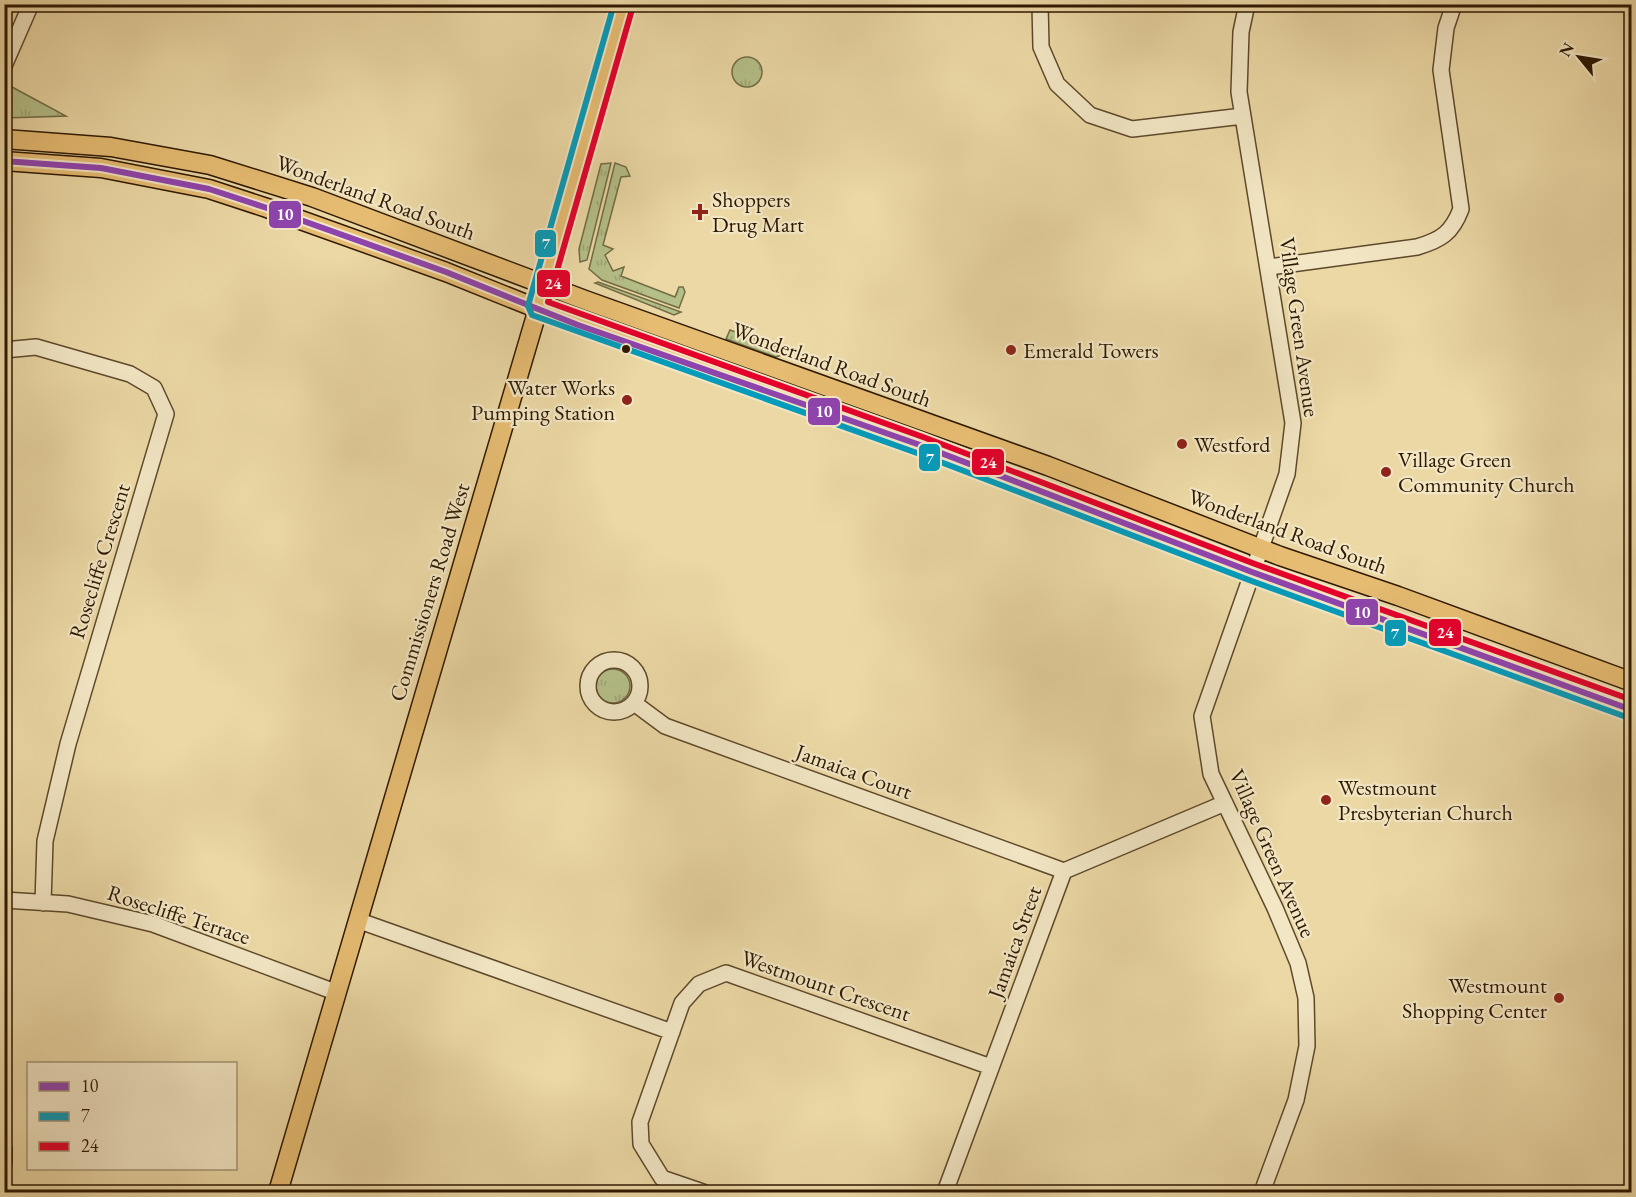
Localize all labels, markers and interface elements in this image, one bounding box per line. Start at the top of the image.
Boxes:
north arrow [1549,27,1609,87]
text: N [1554,39,1579,61]
street label: Wonderland Road South [272,148,480,247]
place label: Shoppers Drug Mart [712,185,804,239]
line badge: 10 [268,200,302,229]
text: 10 [277,204,294,225]
marker: Shoppers Drug Mart [693,205,707,219]
line badge: 7 [534,229,557,258]
text: 7 [542,233,551,254]
street label: Village Green Avenue [1273,235,1327,419]
line badge: 24 [536,269,571,298]
text: 24 [545,273,562,294]
street label: Wonderland Road South [728,315,936,414]
place label: Emerald Towers [1023,336,1159,365]
unlabelled marker [620,343,632,355]
marker: Emerald Towers [1004,343,1018,357]
place label: Water Works Pumping Station [471,373,615,427]
marker: Water Works Pumping Station [620,393,634,407]
line badge: 10 [807,397,841,426]
text: 10 [816,401,833,422]
place label: Westford [1194,430,1271,459]
marker: Westford [1175,437,1189,451]
line badge: 7 [918,443,941,472]
place label: Village Green Community Church [1398,445,1574,499]
text: 7 [926,448,935,469]
line badge: 24 [971,448,1005,476]
text: 24 [980,452,997,473]
marker: Village Green Community Church [1379,465,1393,479]
street label: Commissioners Road West [382,479,477,705]
street label: Rosecliffe Crescent [62,480,137,642]
street label: Wonderland Road South [1184,482,1392,581]
line badge: 10 [1345,598,1379,626]
text: 10 [1354,602,1371,623]
line badge: 24 [1428,618,1462,647]
line badge: 7 [1384,619,1407,647]
text: 24 [1437,622,1454,643]
text: 7 [1391,623,1400,644]
street label: Jamaica Court [790,736,916,806]
street label: Village Green Avenue [1222,765,1323,942]
place label: Westmount Presbyterian Church [1338,773,1513,827]
marker: Westmount Presbyterian Church [1319,793,1333,807]
street label: Rosecliffe Terrace [104,878,254,951]
street label: Jamaica Street [980,882,1048,1004]
street label: Westmount Crescent [737,943,914,1028]
place label: Westmount Shopping Center [1402,971,1548,1025]
marker: Westmount Shopping Center [1552,991,1566,1005]
legend [27,1062,237,1170]
text: 10 [81,1074,99,1097]
text: 7 [81,1104,90,1127]
text: 24 [81,1134,99,1157]

